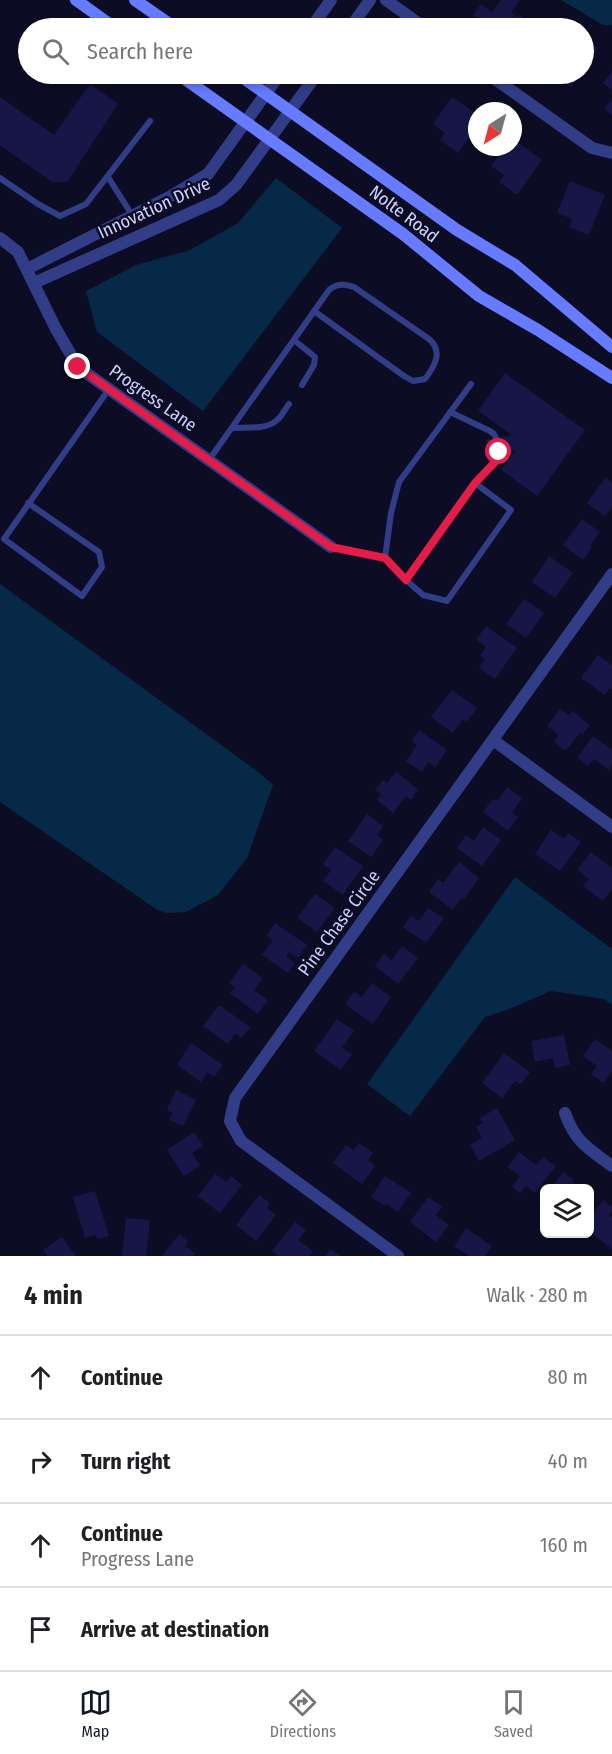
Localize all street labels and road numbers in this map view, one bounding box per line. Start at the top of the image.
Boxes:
street label: Innovation Drive [94,172,214,244]
street label: Nolte Road [365,181,443,247]
street label: Progress Lane [105,360,201,436]
street label: Pine Chase Circle [293,866,385,980]

